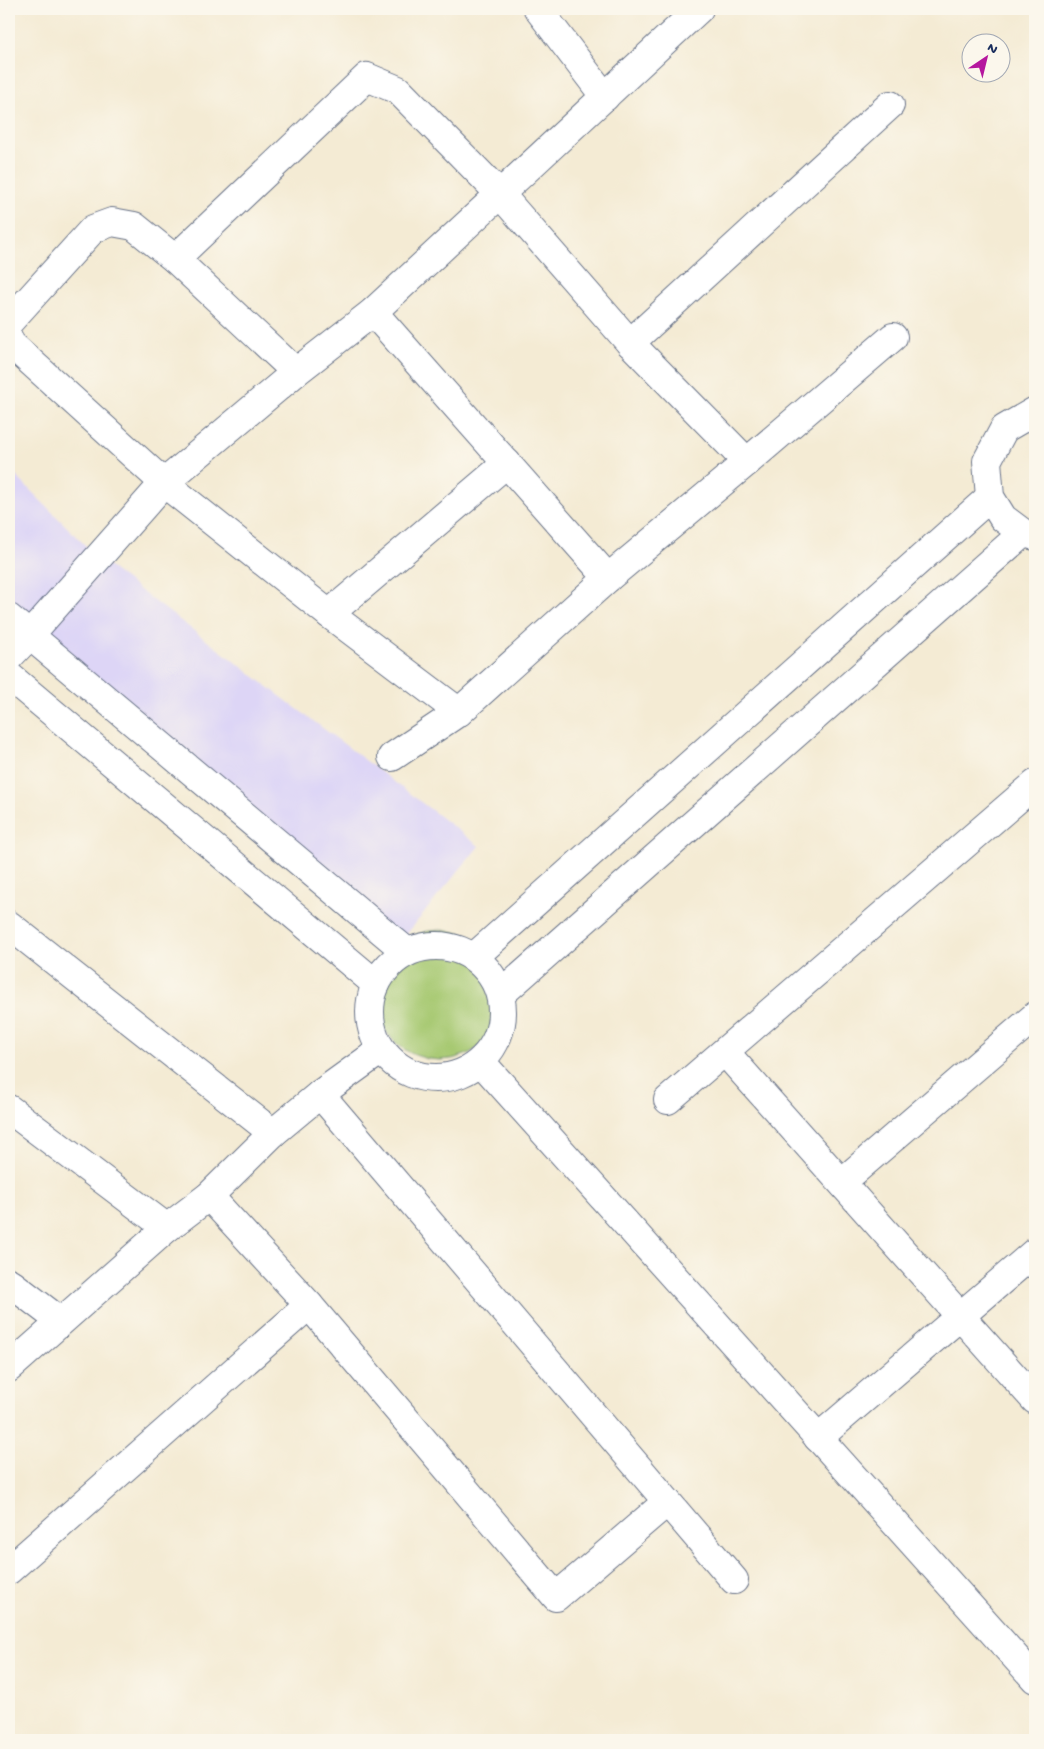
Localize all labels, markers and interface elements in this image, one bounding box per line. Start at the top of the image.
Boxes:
north arrow [962,32,1012,82]
text: N [983,40,1001,59]

